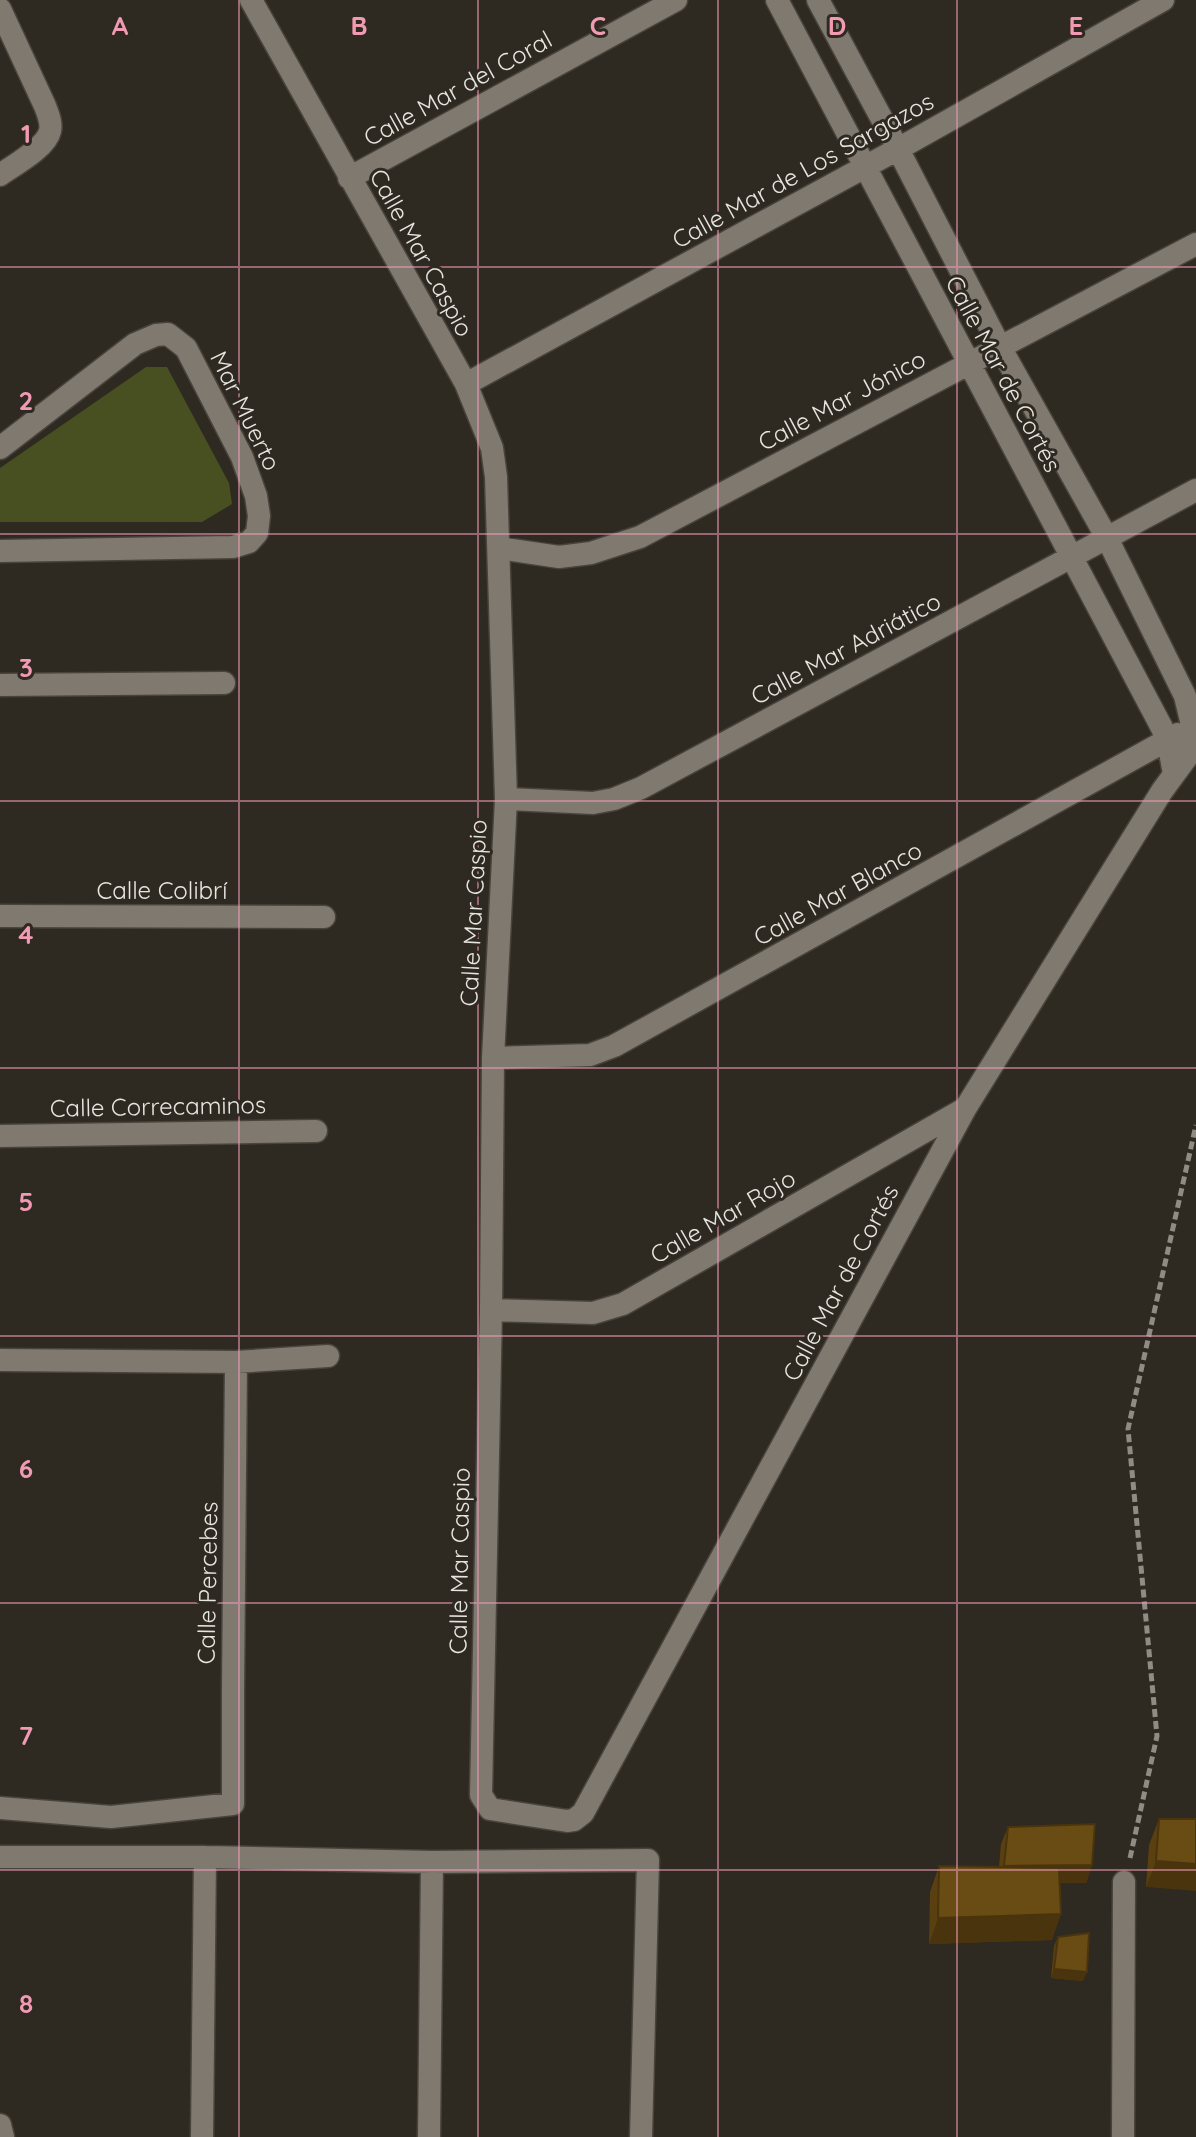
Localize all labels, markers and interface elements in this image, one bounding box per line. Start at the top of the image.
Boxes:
text: A [112,9,129,42]
text: B [350,9,368,42]
text: C [590,9,606,42]
text: D [828,9,846,42]
text: E [1069,9,1083,42]
street label: Calle Mar del Coral [358,24,557,152]
street label: Calle Mar de Los Sargazos [667,86,939,255]
text: 1 [21,117,31,150]
street label: Calle Mar Caspio [363,163,480,342]
street label: Calle Mar de Cortés [939,270,1068,477]
street label: Calle Mar Jónico [753,343,930,457]
street label: Mar Muerto [204,346,288,475]
text: 2 [19,384,33,417]
street label: Calle Mar Adriático [746,585,946,711]
text: 3 [19,651,33,684]
street label: Calle Mar Caspio [453,819,493,1007]
street label: Calle Mar Blanco [748,834,927,952]
street label: Calle Colibrí [97,875,228,905]
text: 4 [18,918,34,951]
street label: Calle Correcaminos [50,1089,266,1123]
street label: Calle Mar Rojo [645,1162,800,1270]
street label: Calle Mar de Cortés [776,1179,905,1386]
text: 5 [19,1185,33,1218]
text: 6 [19,1452,33,1485]
street label: Calle Mar Caspio [442,1467,476,1655]
street label: Calle Percebes [191,1501,223,1665]
text: 7 [19,1719,33,1752]
text: 8 [19,1987,33,2020]

